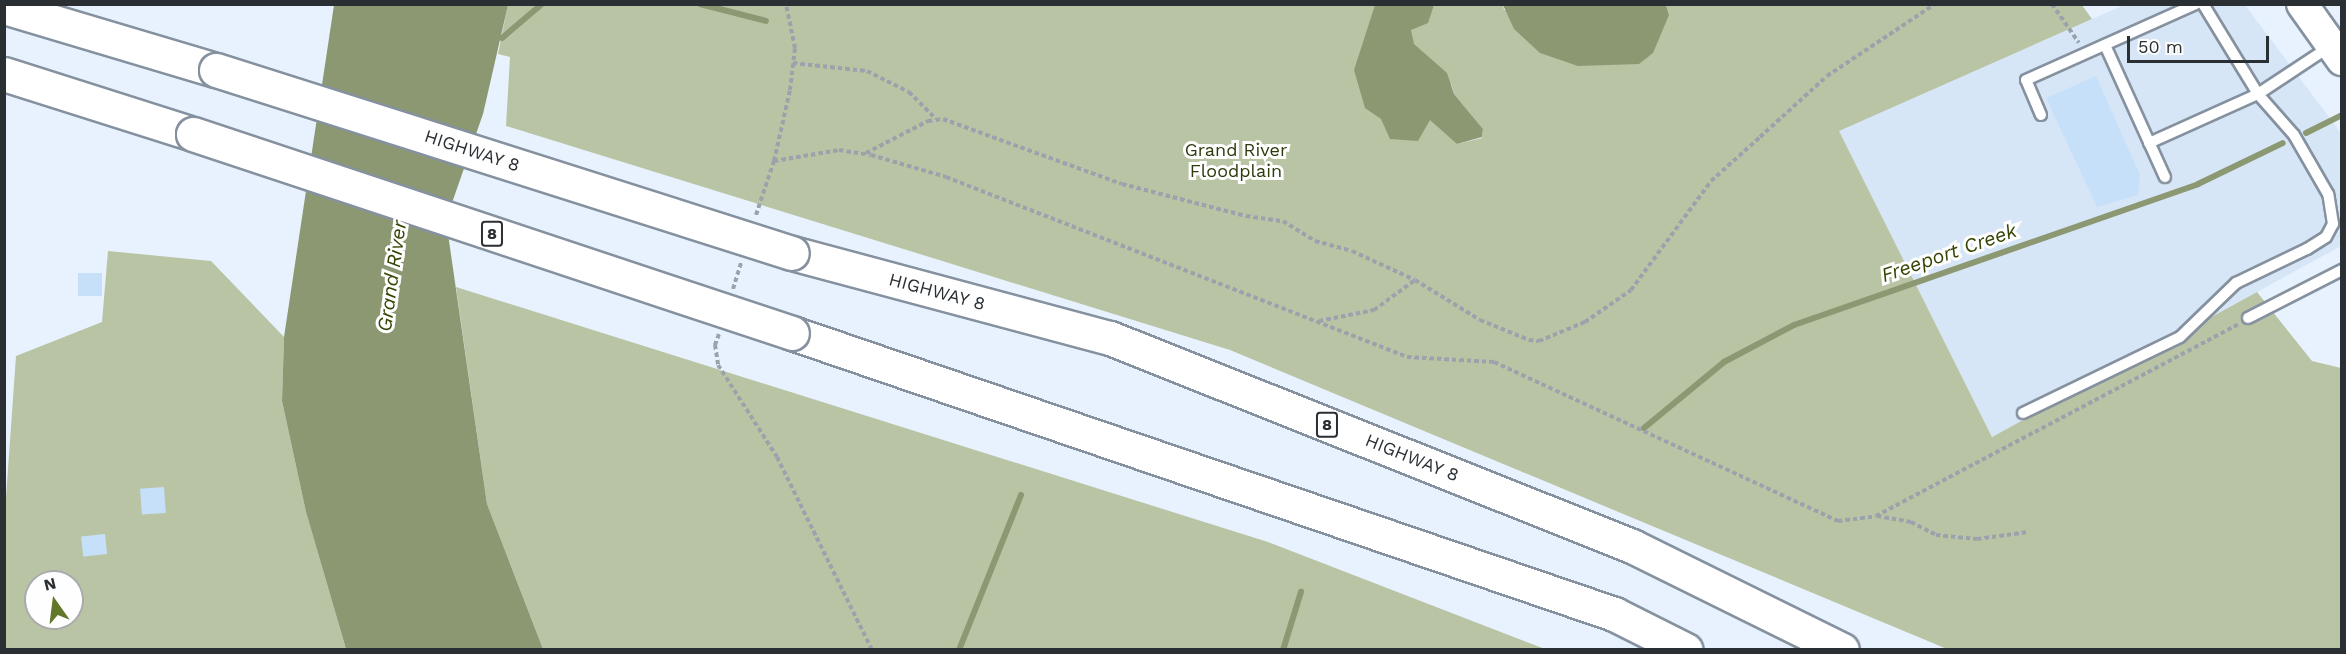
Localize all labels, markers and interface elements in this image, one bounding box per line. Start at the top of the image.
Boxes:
scale bar [2130,24,2272,62]
text: 50 m [2138,36,2183,57]
street label: HIGHWAY 8 [421,125,523,177]
park label: Grand River Floodplain [1185,140,1287,182]
water label: Grand River [372,219,412,333]
water label: Freeport Creek [1878,219,2020,287]
road number: 8 [480,221,504,247]
street label: HIGHWAY 8 [886,269,988,315]
road number: 8 [1315,412,1339,438]
street label: HIGHWAY 8 [1362,429,1462,487]
north arrow [24,570,84,630]
text: N [42,573,58,595]

